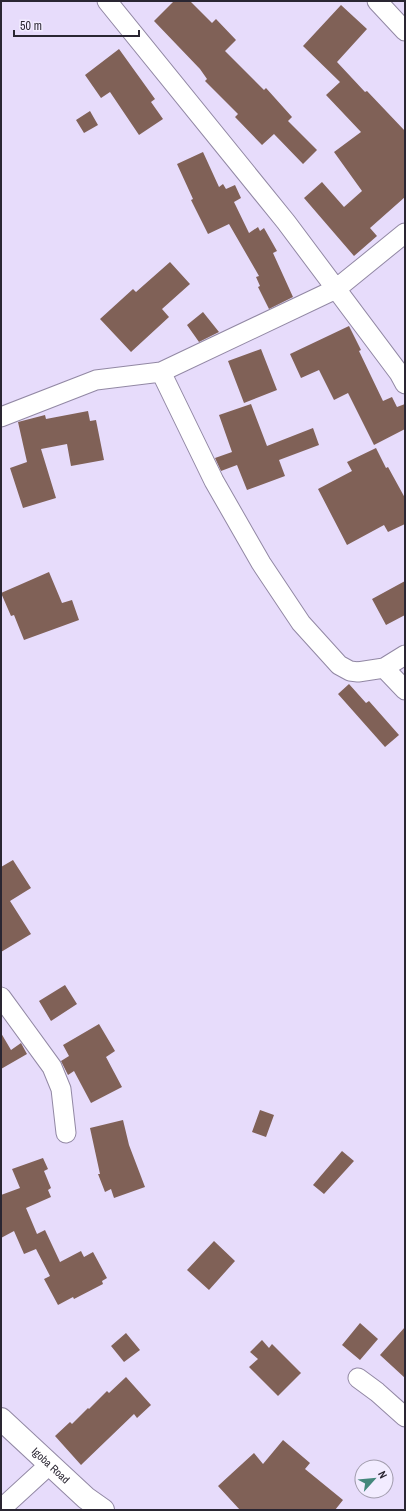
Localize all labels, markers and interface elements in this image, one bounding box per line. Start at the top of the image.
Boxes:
scale bar [14,12,139,38]
text: 50 m [20,18,42,34]
street label: Igoba Road [29,1444,73,1486]
north arrow [354,1459,394,1499]
text: N [375,1468,391,1481]

